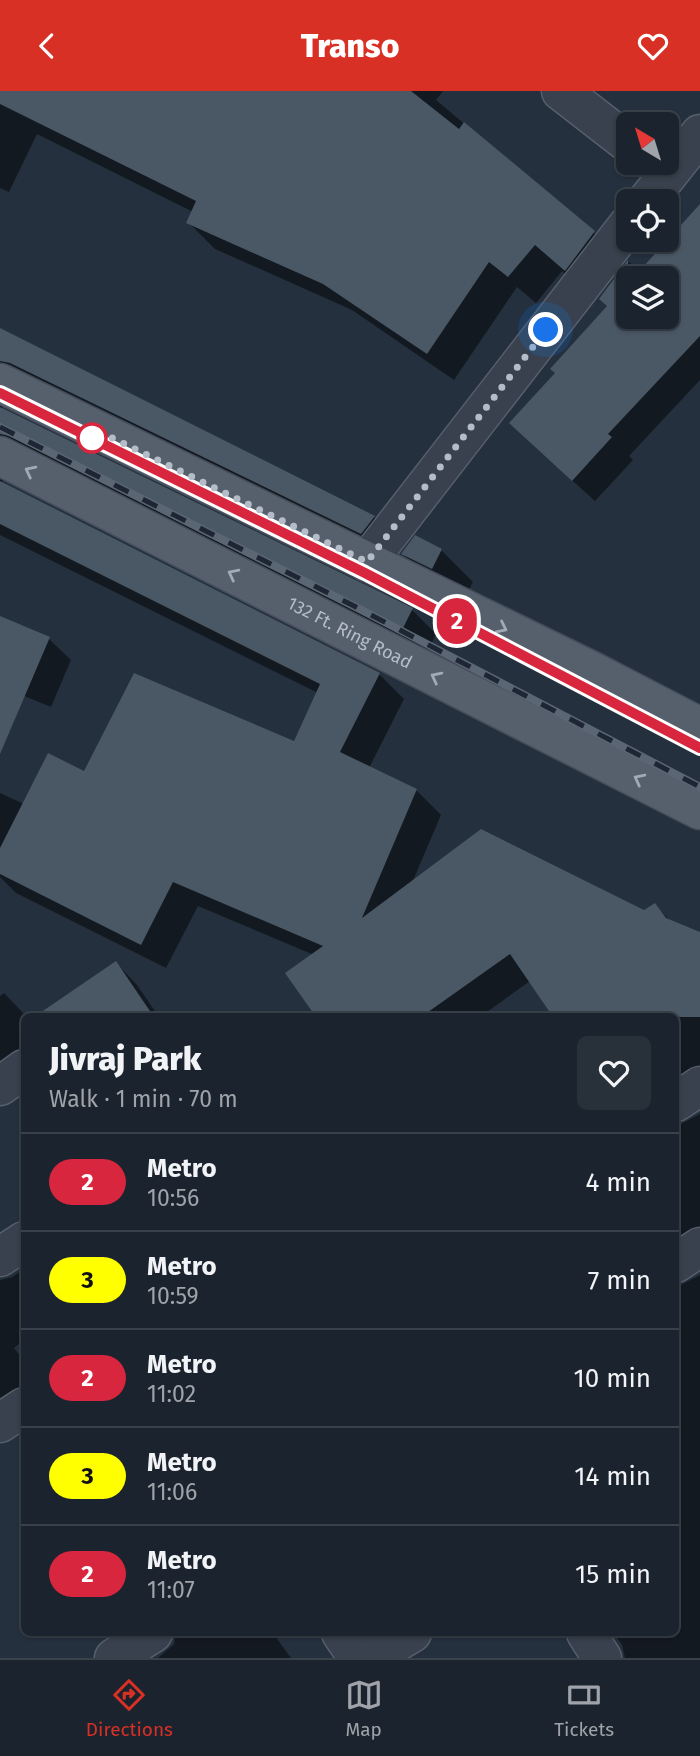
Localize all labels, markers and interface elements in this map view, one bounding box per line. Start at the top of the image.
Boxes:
icon: back [28,27,66,65]
text: Transo [301,27,399,65]
icon: heart [634,27,672,65]
north arrow [616,112,679,175]
map controls [616,112,679,329]
button: locate [616,189,679,252]
button: layers [616,266,679,329]
your location [528,312,563,347]
unlabelled marker [77,423,107,453]
one-way arrow [25,466,37,480]
one-way arrow [228,569,240,582]
street label: 132 Ft. Ring Road [284,592,416,674]
line badge: 2 [434,598,480,644]
text: 2 [451,607,463,635]
one-way arrow [495,619,507,633]
one-way arrow [431,671,443,685]
one-way arrow [634,774,646,788]
button: heart [577,1036,651,1110]
text: Jivraj Park [49,1039,201,1079]
text: Walk · 1 min · 70 m [49,1085,238,1113]
text: Metro [147,1153,217,1184]
text: 4 min [585,1167,651,1198]
text: 2 [81,1168,94,1196]
text: 10:56 [147,1184,199,1212]
text: Metro [147,1251,217,1282]
text: 7 min [588,1265,651,1296]
text: 3 [81,1266,94,1294]
text: 10:59 [147,1282,199,1310]
text: Metro [147,1349,217,1380]
text: 10 min [573,1363,651,1394]
text: 2 [81,1364,94,1392]
text: 11:02 [147,1380,196,1408]
text: Metro [147,1447,217,1478]
text: 14 min [574,1461,651,1492]
text: 3 [81,1462,94,1490]
text: 11:06 [147,1478,197,1506]
text: Metro [147,1545,217,1576]
text: 15 min [575,1559,651,1590]
text: 2 [81,1560,94,1588]
text: 11:07 [147,1576,195,1604]
tab: Directions [86,1676,173,1741]
tab: Map [345,1676,383,1741]
tab: Tickets [554,1676,614,1741]

